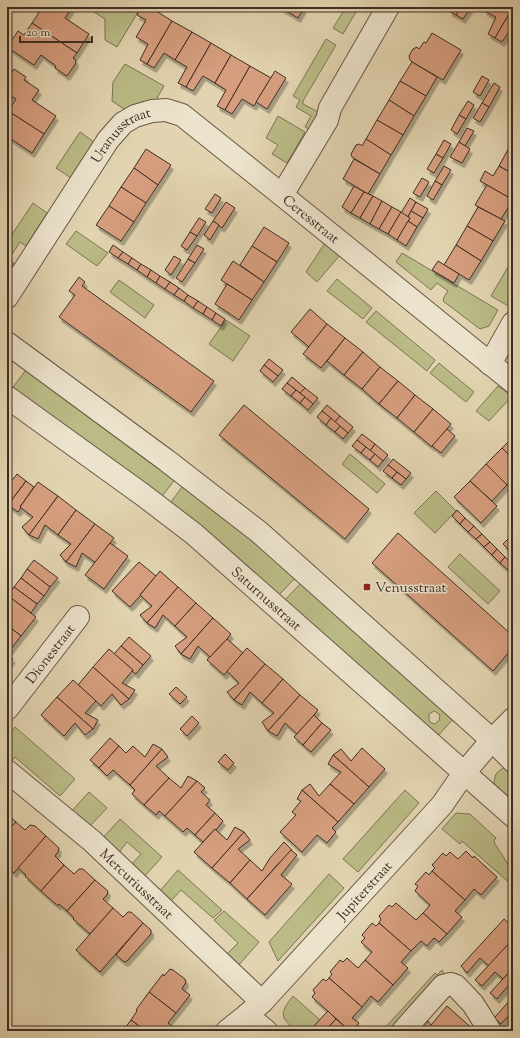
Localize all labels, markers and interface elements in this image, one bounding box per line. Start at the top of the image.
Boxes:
scale bar [20,18,92,44]
text: 20 m [26,24,51,42]
street label: Uranusstraat [87,104,154,168]
street label: Ceresstraat [277,191,343,250]
street label: Saturnusstraat [226,563,305,637]
place label: Venusstraat [375,579,446,599]
marker: Venusstraat [362,582,372,592]
street label: Dionestraat [22,621,81,689]
street label: Mercuriusstraat [94,845,177,925]
street label: Jupiterstraat [333,857,398,926]

